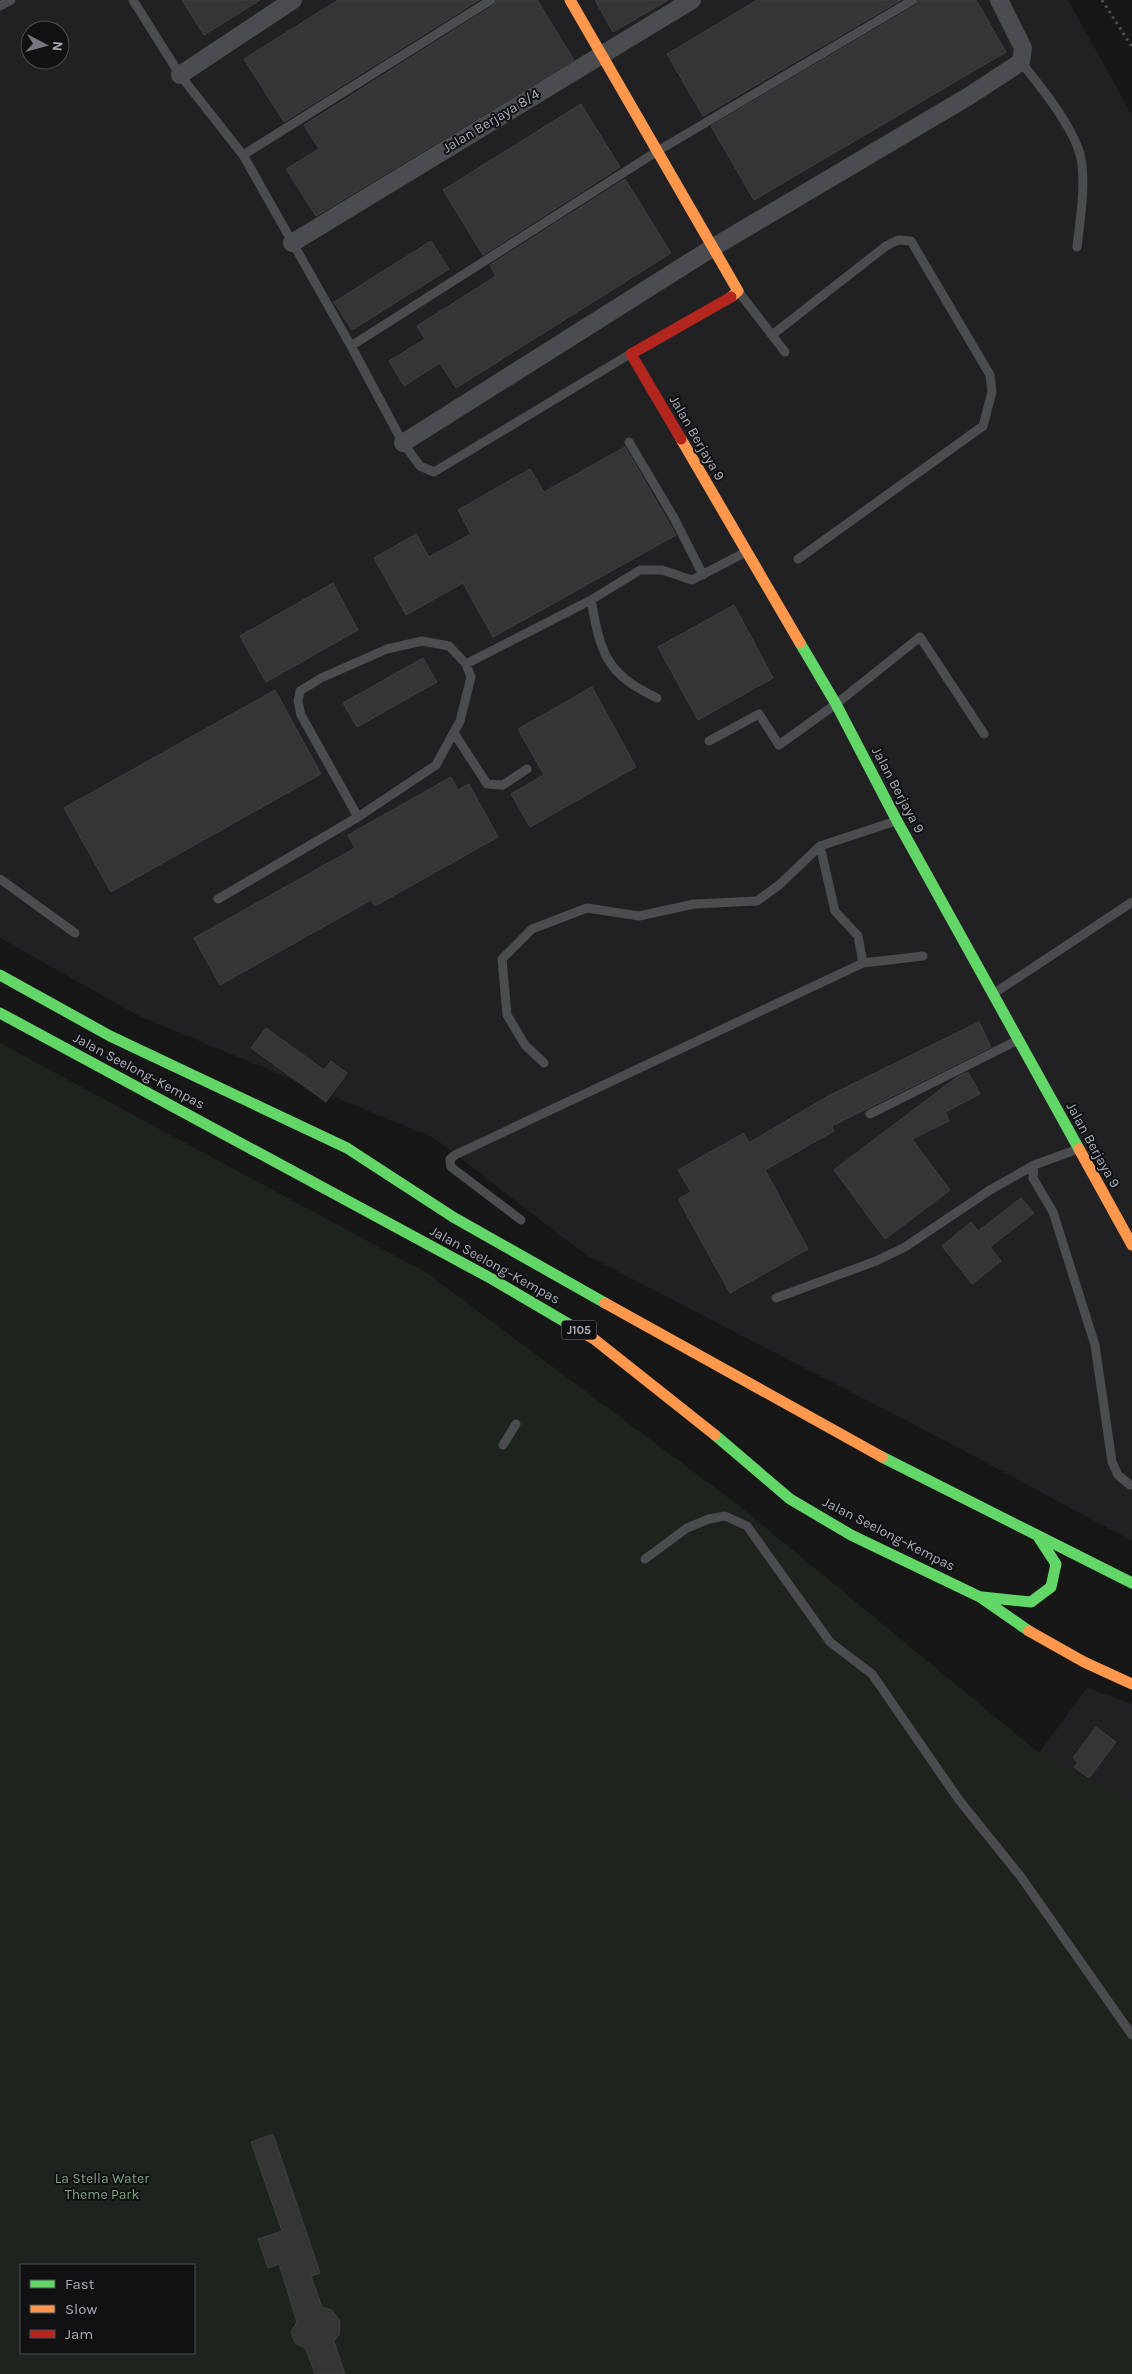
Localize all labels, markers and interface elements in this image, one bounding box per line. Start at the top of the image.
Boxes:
north arrow [20,20,70,70]
text: N [48,40,66,52]
street label: Jalan Berjaya 8/4 [440,85,543,157]
street label: Jalan Berjaya 9 [666,392,728,484]
street label: Jalan Berjaya 9 [868,744,928,836]
street label: Jalan Seelong–Kempas [70,1029,208,1113]
street label: Jalan Berjaya 9 [1062,1099,1124,1191]
street label: Jalan Seelong–Kempas [427,1222,563,1308]
road number: J105 [562,1320,596,1340]
street label: Jalan Seelong–Kempas [820,1493,958,1575]
park label: La Stella Water Theme Park [55,2170,150,2203]
legend [20,2264,195,2354]
text: Fast [65,2275,95,2293]
text: Slow [65,2300,97,2318]
text: Jam [65,2325,93,2343]

